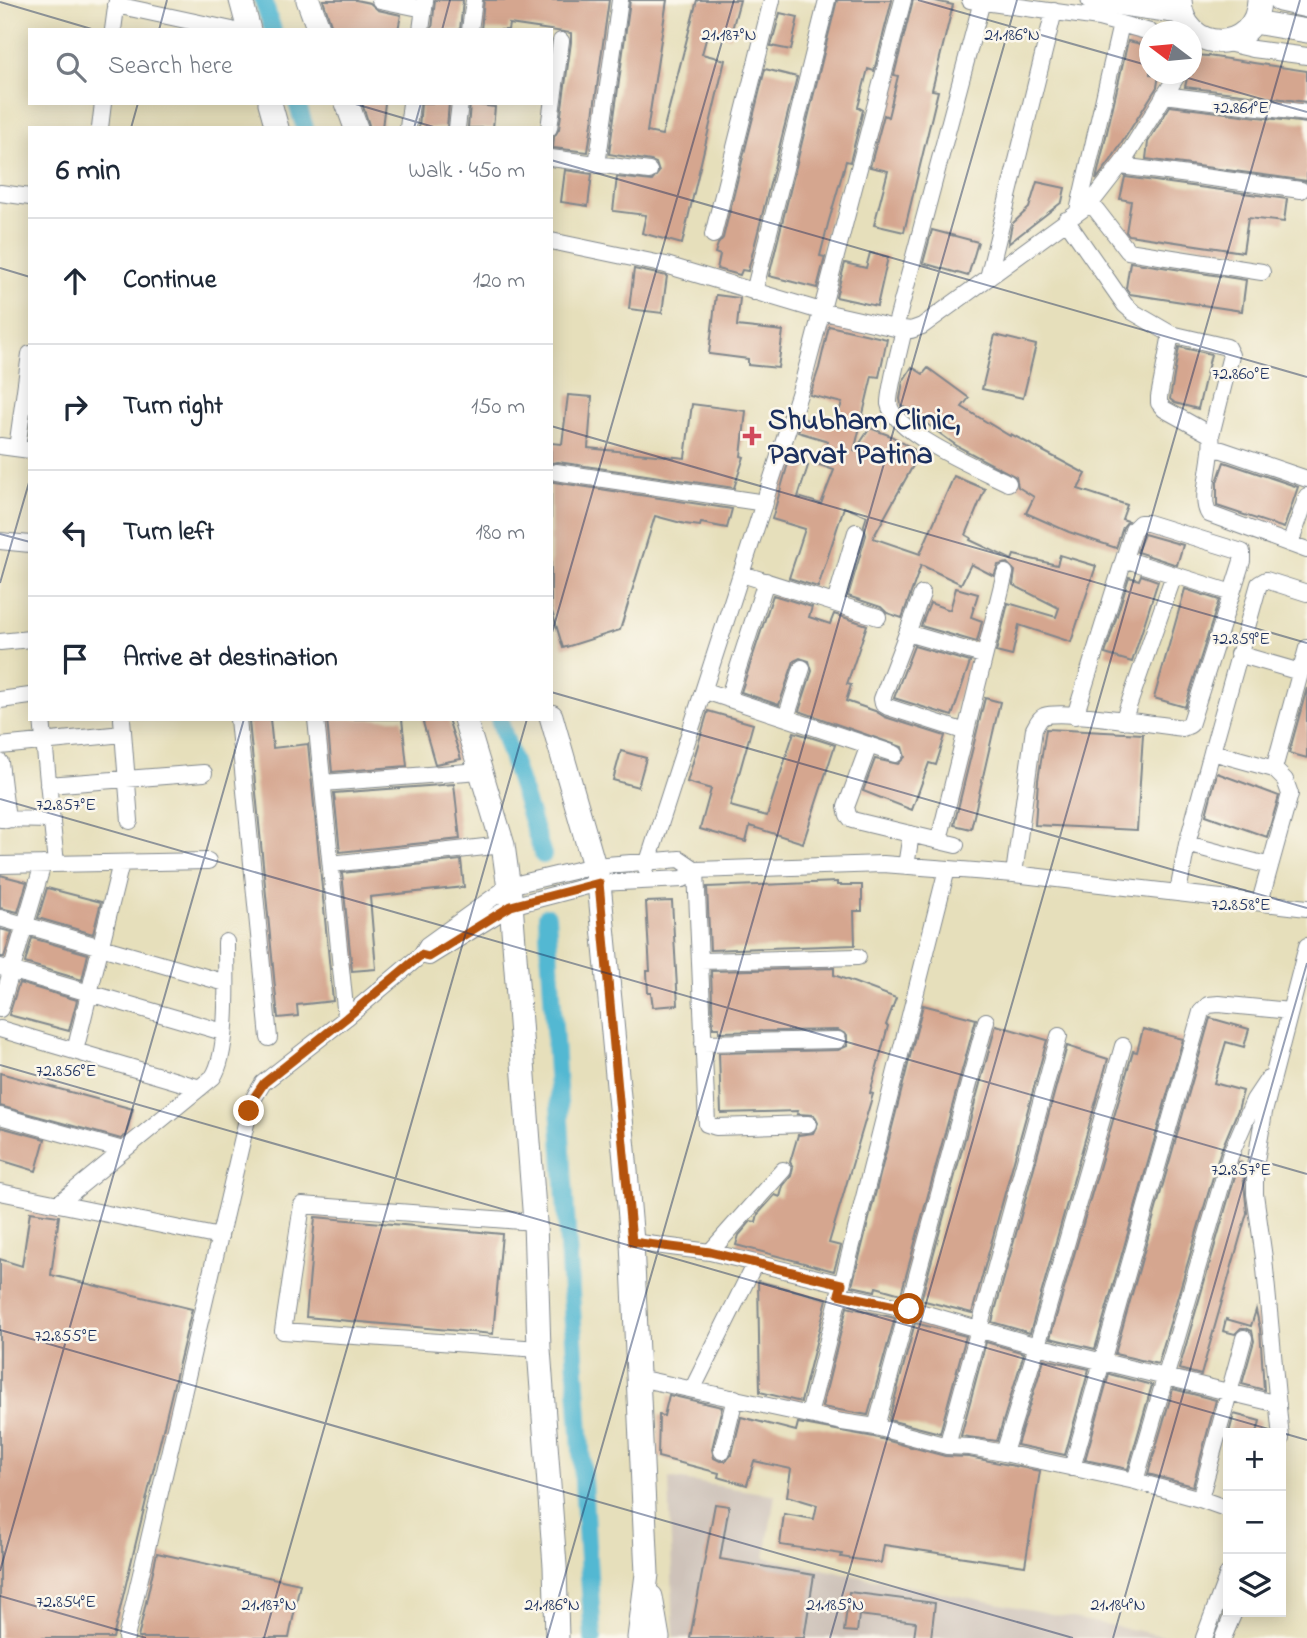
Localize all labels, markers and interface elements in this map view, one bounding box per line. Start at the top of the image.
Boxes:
north arrow [1139,21,1202,84]
text: 21.187°N [701,23,757,49]
text: 21.186°N [984,23,1040,49]
search box [28,28,553,105]
icon: search [52,48,90,86]
text: Search here [108,48,233,86]
text: 72.861°E [1213,96,1269,122]
text: 6 min [56,150,120,194]
text: Walk · 450 m [408,155,525,188]
icon: ahead [56,262,94,300]
text: Continue [123,262,216,300]
text: 120 m [473,265,525,298]
text: 72.860°E [1212,362,1270,388]
icon: right [56,388,94,426]
text: Turn right [123,388,223,426]
text: 150 m [471,391,525,424]
place label: Shubham Clinic, Parvat Patina [768,400,960,478]
marker: Shubham Clinic, Parvat Patina [742,426,762,446]
icon: left [56,514,94,552]
text: Turn left [123,514,214,552]
text: 180 m [476,517,525,550]
text: 72.859°E [1212,627,1270,653]
icon: arrive [56,640,94,678]
text: Arrive at destination [123,640,338,678]
text: 72.857°E [36,793,96,819]
text: 72.858°E [1211,893,1271,919]
text: 72.856°E [36,1059,96,1085]
route end [233,1095,264,1126]
text: 72.857°E [1211,1158,1271,1184]
route start [893,1293,924,1324]
text: 72.855°E [34,1324,98,1350]
map controls [1223,1428,1286,1617]
button: + [1223,1428,1286,1491]
button: − [1223,1491,1286,1554]
button: layers [1223,1554,1286,1617]
text: 72.854°E [36,1590,96,1616]
text: 21.187°N [241,1593,297,1619]
text: 21.186°N [524,1593,580,1619]
text: 21.185°N [806,1593,864,1619]
text: 21.184°N [1090,1593,1146,1619]

